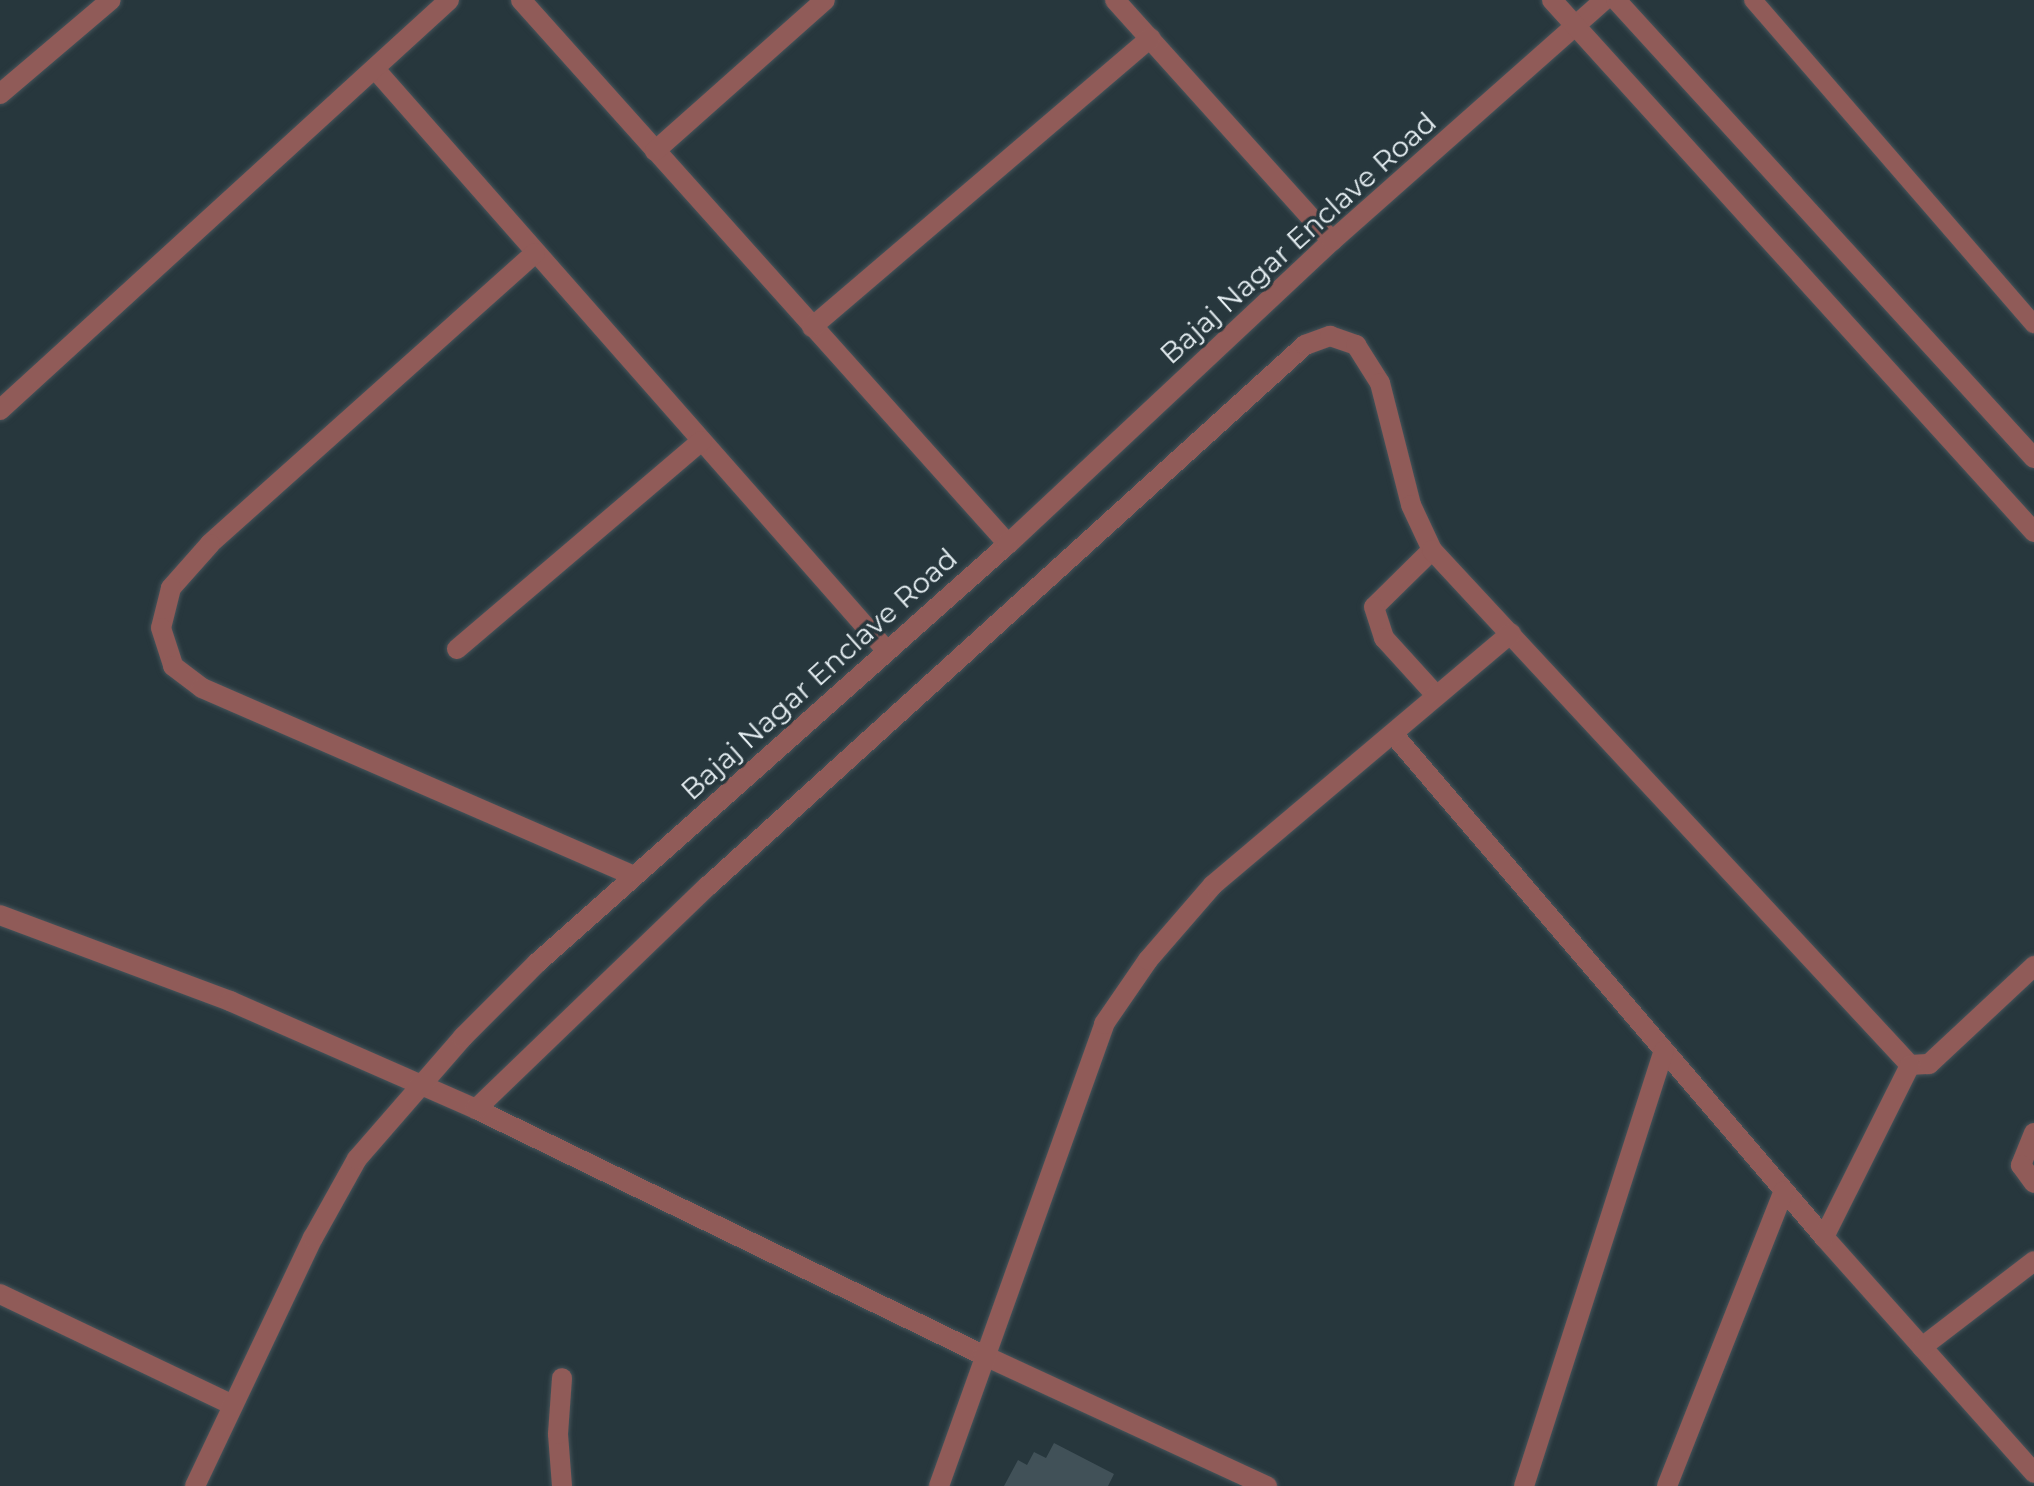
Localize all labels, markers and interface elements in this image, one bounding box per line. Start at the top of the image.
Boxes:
street label: Bajaj Nagar Enclave Road [1153,105,1443,371]
street label: Bajaj Nagar Enclave Road [674,541,964,807]

